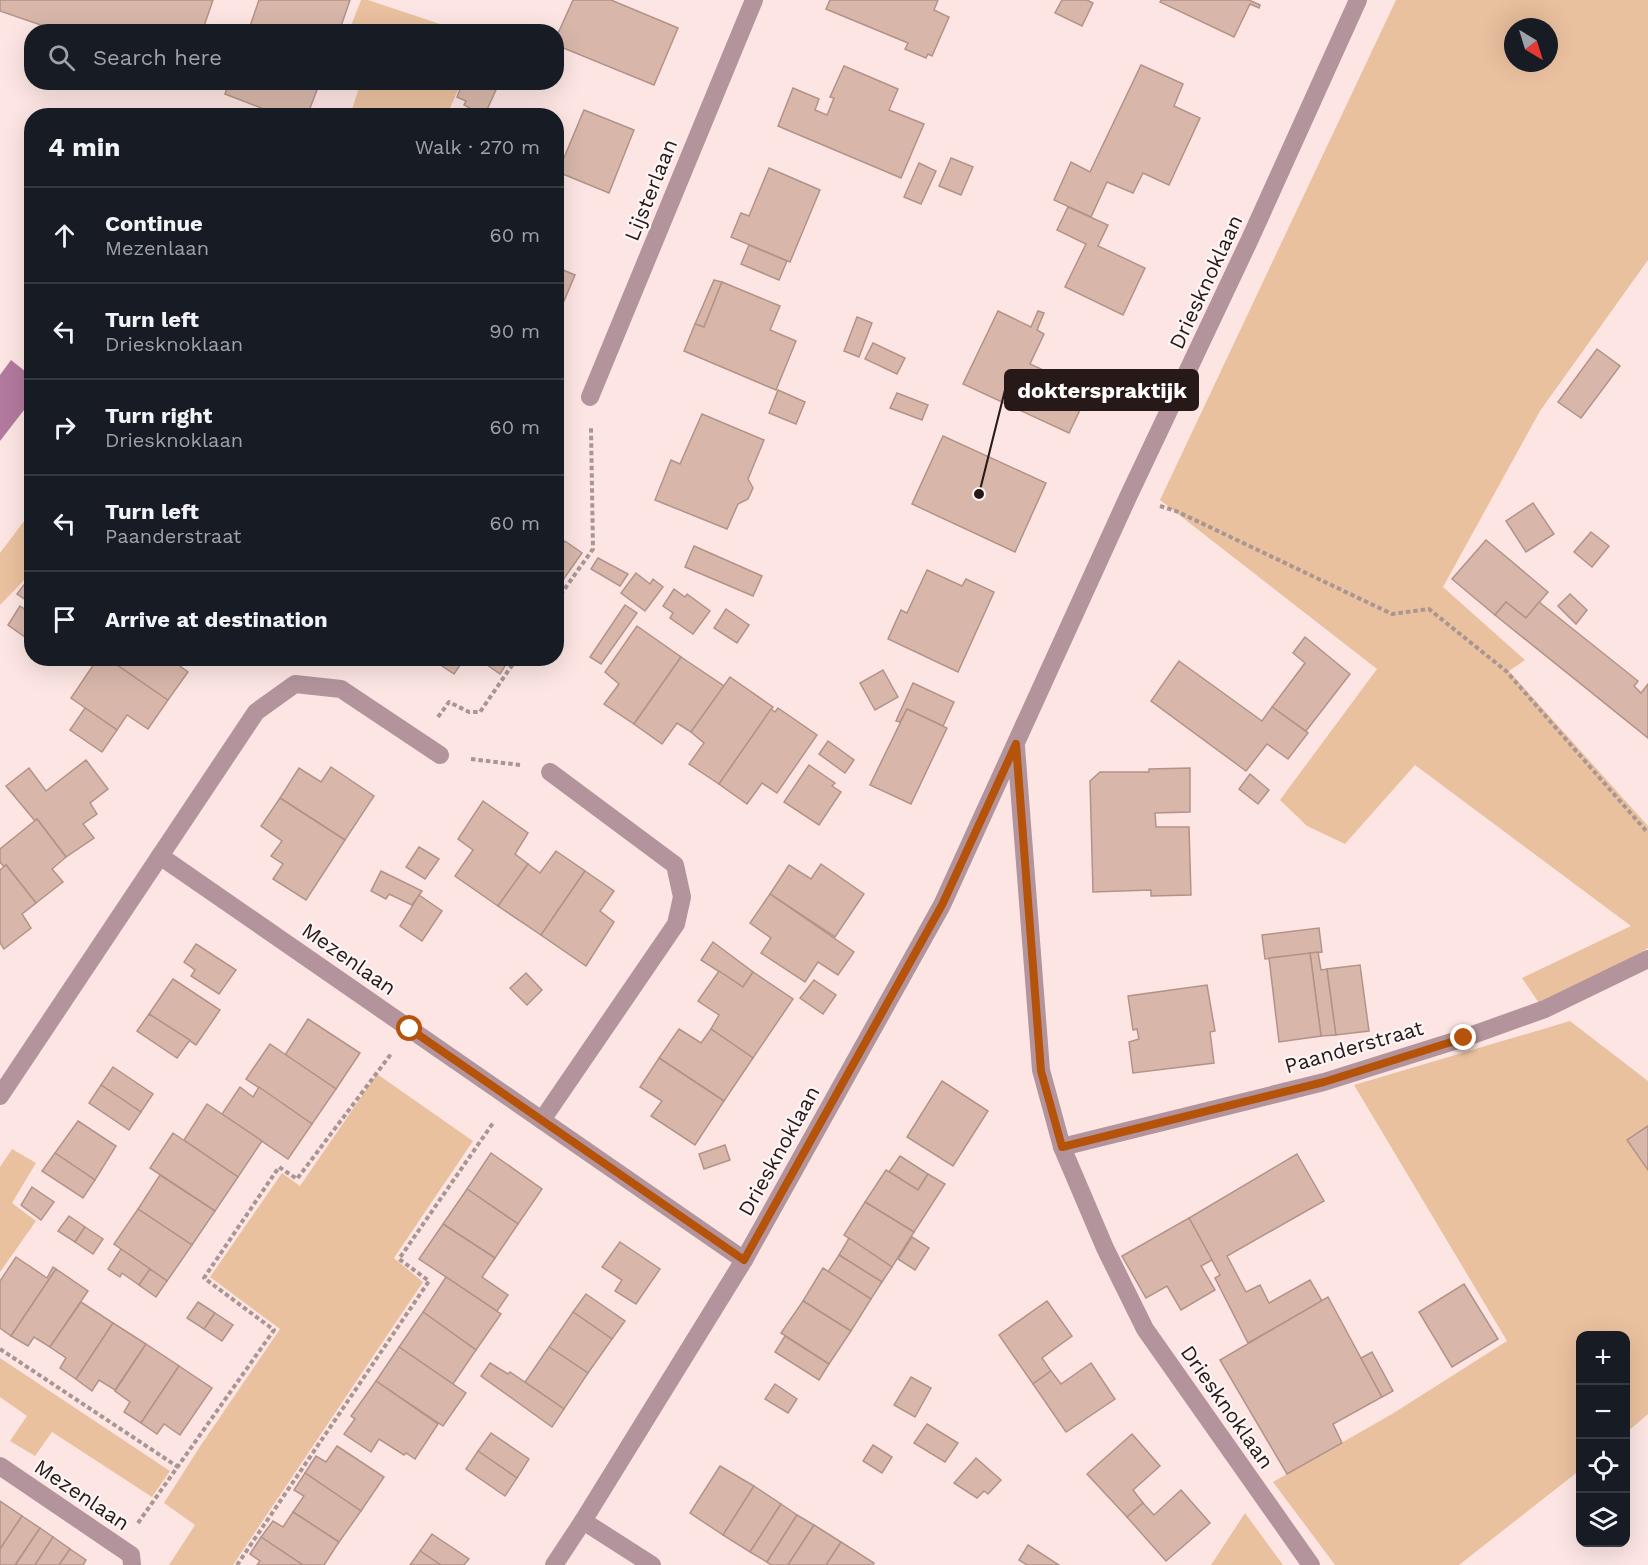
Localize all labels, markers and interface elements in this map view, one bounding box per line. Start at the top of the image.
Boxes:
north arrow [1504,18,1558,72]
search box [24,24,564,90]
icon: search [45,41,78,74]
text: Search here [93,45,222,70]
text: 4 min [48,132,120,162]
text: Walk · 270 m [415,135,540,159]
street label: Lijsterlaan [619,135,682,244]
text: Continue [105,211,203,236]
street label: Driesknoklaan [1164,211,1248,353]
icon: ahead [48,219,81,252]
text: 60 m [490,223,540,247]
text: Mezenlaan [105,236,209,260]
text: Turn left [105,307,199,332]
icon: left [48,315,81,348]
text: 90 m [489,319,540,343]
text: Driesknoklaan [105,332,243,356]
callout: dokterspraktijk [1005,370,1198,410]
text: dokterspraktijk [1017,378,1187,403]
text: Turn right [105,403,212,428]
icon: right [48,411,81,444]
text: 60 m [490,415,540,439]
text: Driesknoklaan [105,428,243,452]
text: Turn left [105,499,199,524]
icon: left [48,507,81,540]
text: 60 m [490,511,540,535]
text: Paanderstraat [105,524,241,548]
icon: arrive [48,603,81,636]
text: Arrive at destination [105,607,328,632]
street label: Mezenlaan [297,917,401,1000]
route start [396,1015,422,1041]
street label: Paanderstraat [1282,1015,1426,1078]
route end [1450,1024,1476,1050]
street label: Driesknoklaan [732,1081,825,1220]
map controls [1576,1331,1630,1547]
button: + [1576,1331,1630,1385]
street label: Driesknoklaan [1176,1340,1279,1473]
button: − [1576,1385,1630,1439]
button: locate [1576,1439,1630,1493]
street label: Mezenlaan [30,1454,135,1535]
button: layers [1576,1493,1630,1547]

